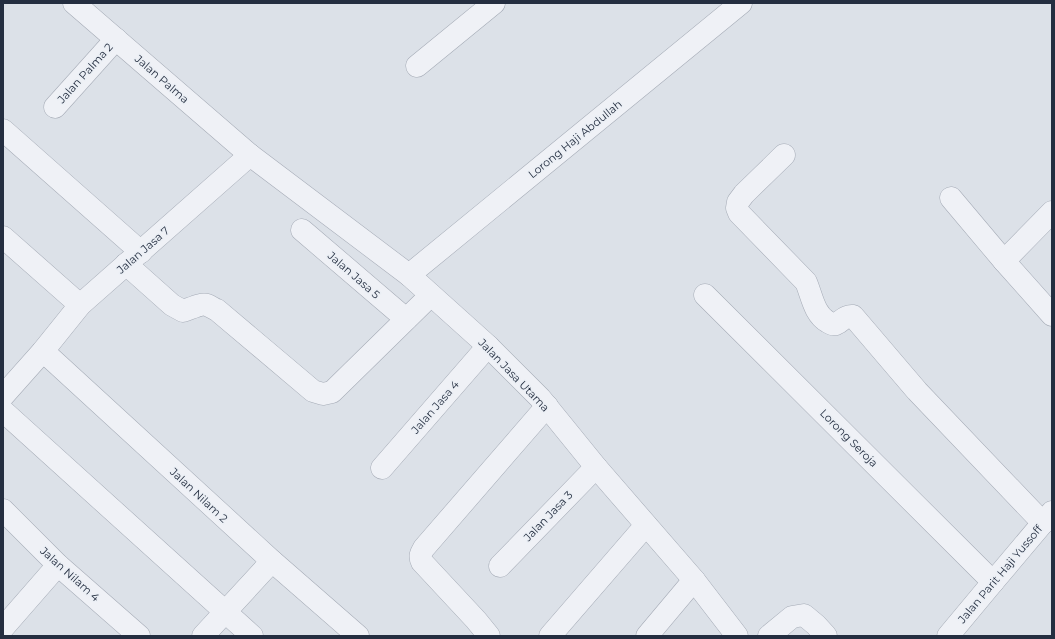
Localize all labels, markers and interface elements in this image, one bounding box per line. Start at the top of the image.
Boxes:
street label: Jalan Palma 2 [54,40,116,107]
street label: Jalan Palma [131,51,192,106]
street label: Lorong Haji Abdullah [525,97,625,181]
street label: Jalan Jasa 7 [113,223,172,277]
street label: Jalan Jasa 5 [324,248,383,302]
street label: Jalan Jasa Utama [475,335,552,414]
street label: Jalan Jasa 4 [407,377,462,437]
street label: Lorong Seroja [817,406,881,470]
street label: Jalan Nilam 2 [166,464,231,525]
street label: Jalan Jasa 3 [520,488,576,545]
street label: Jalan Parit Haji Yussoff [954,521,1046,627]
street label: Jalan Nilam 4 [37,543,103,605]

